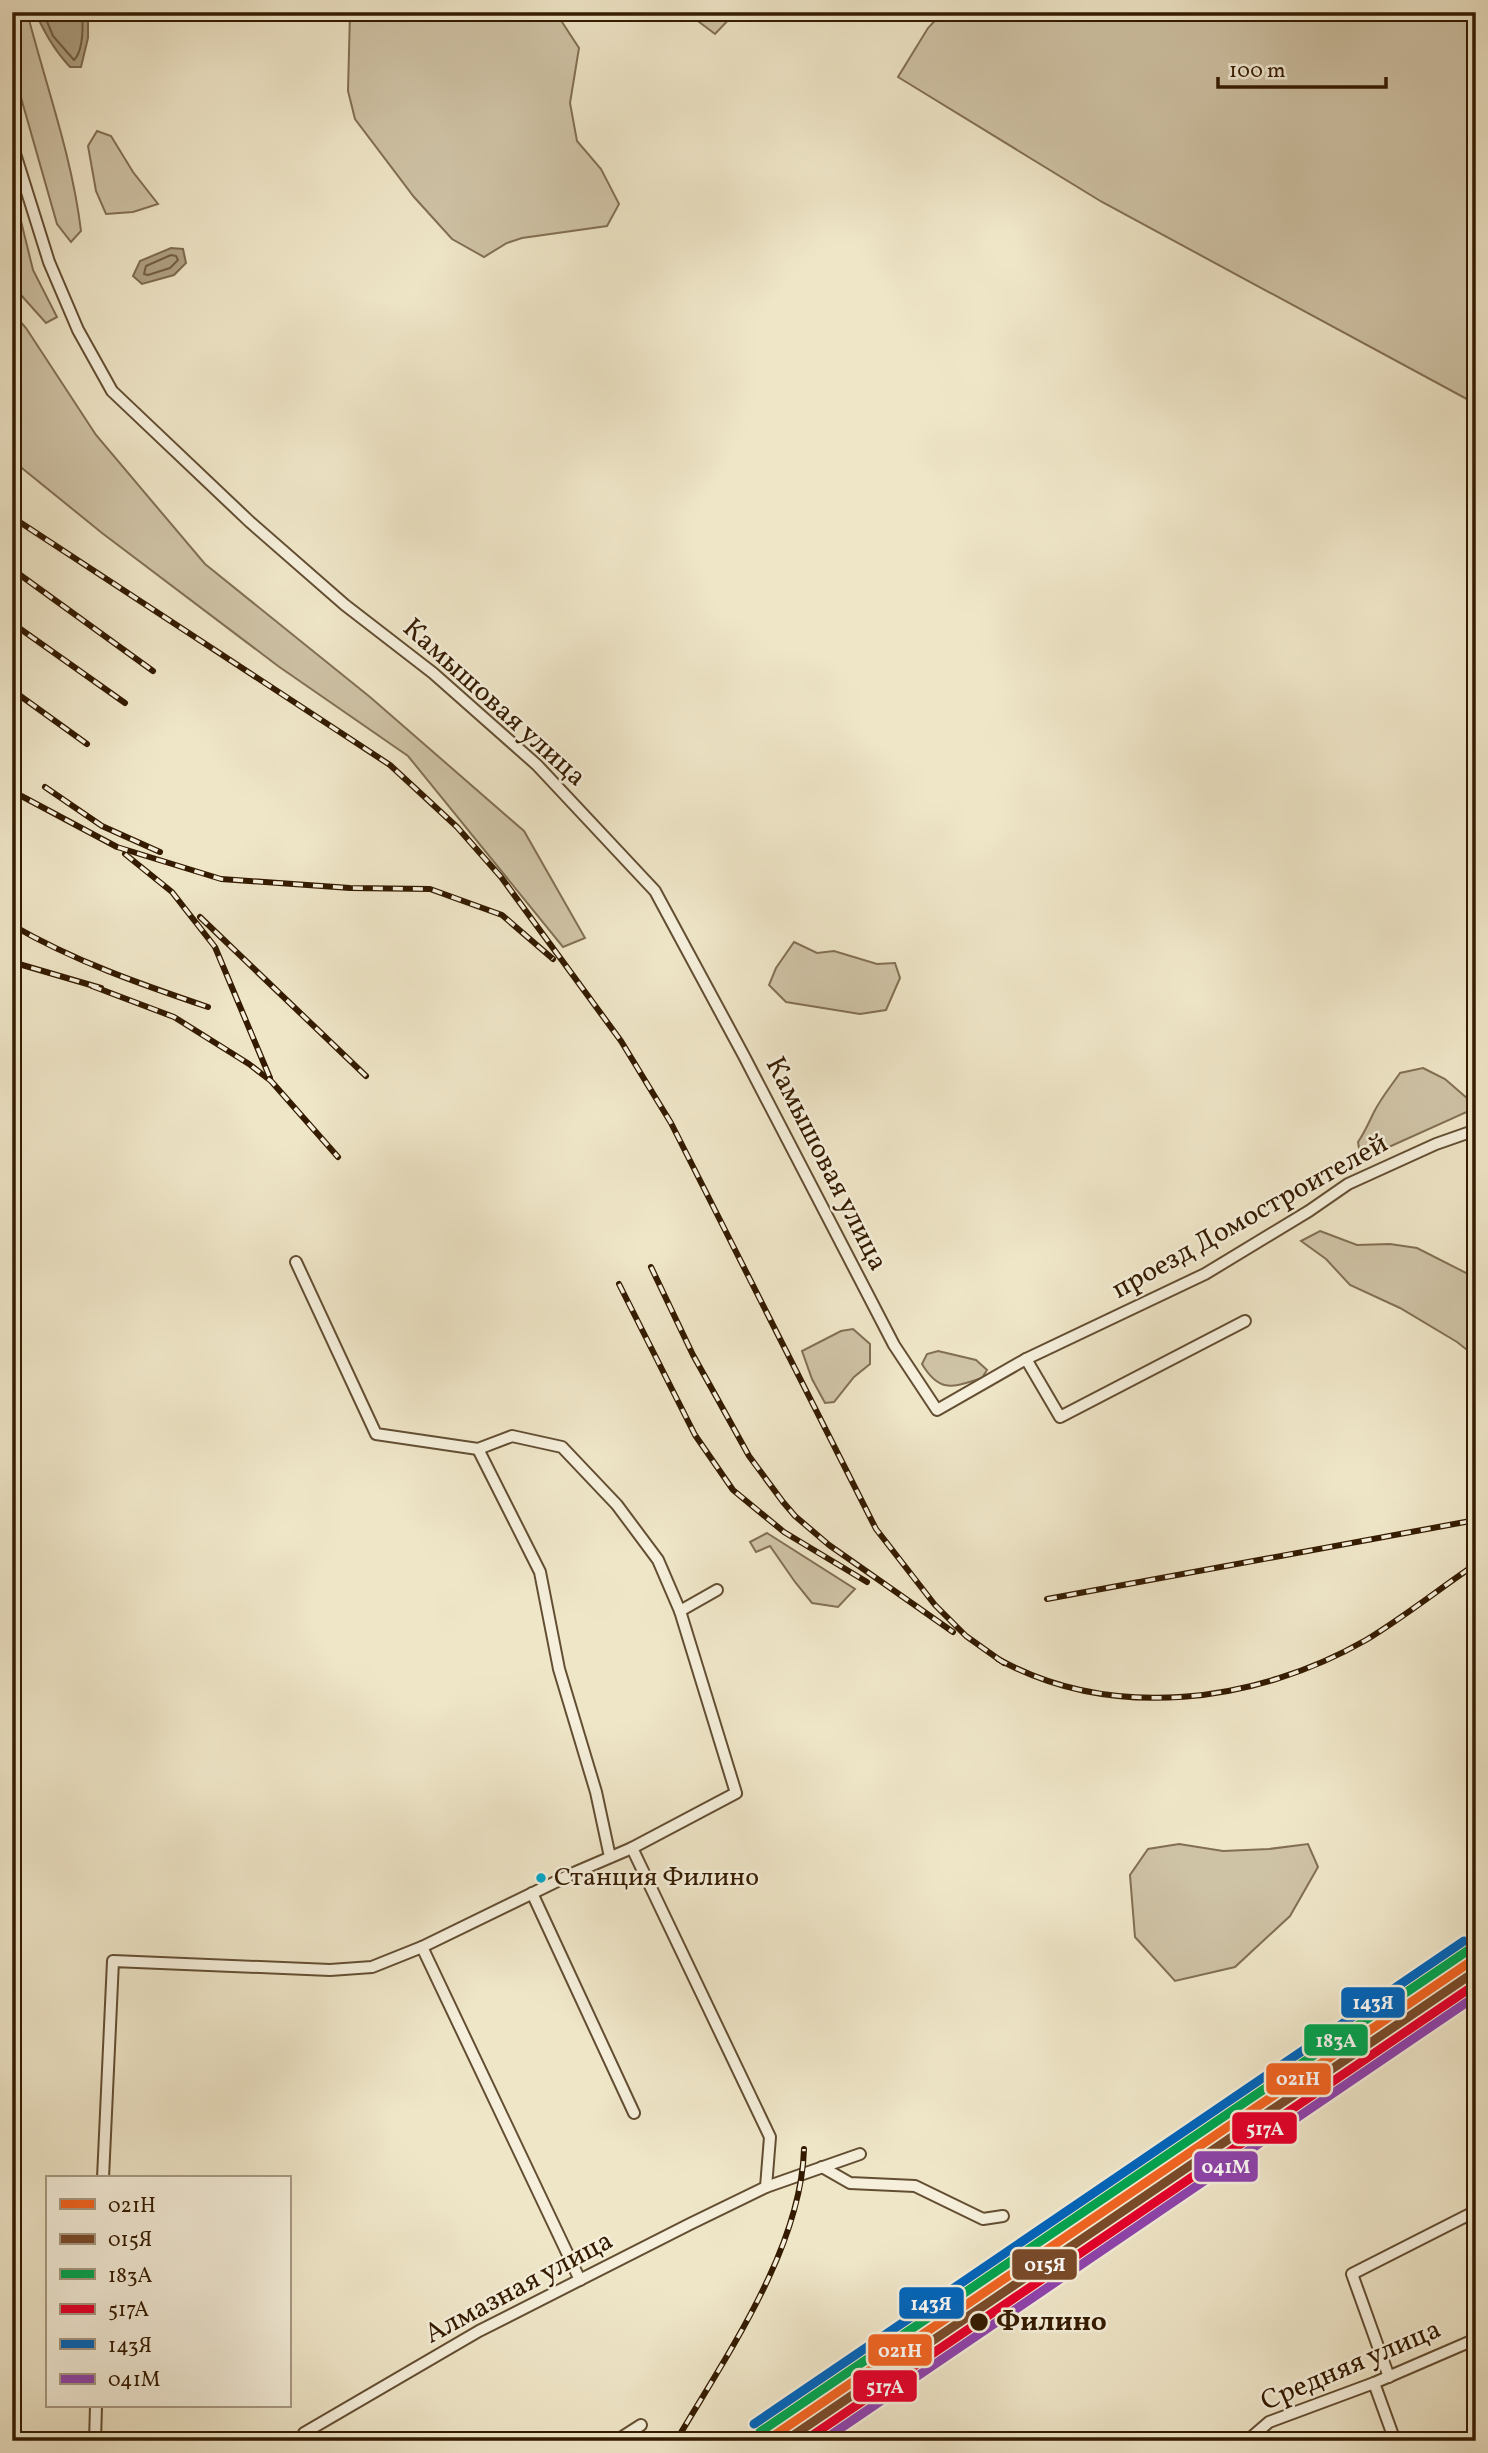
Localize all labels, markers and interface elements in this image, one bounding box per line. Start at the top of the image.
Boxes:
scale bar [1218,46,1386,90]
text: 100 m [1229,57,1286,86]
street label: Камышовая улица [393,610,595,796]
street label: Камышовая улица [755,1050,897,1278]
street label: проезд Домостроителей [1105,1125,1395,1309]
place label: Станция Филино [554,1860,759,1896]
marker: Станция Филино [534,1871,548,1885]
line badge: 143Я [1340,1986,1406,2019]
text: 143Я [1352,1991,1394,2017]
line badge: 183А [1303,2023,1369,2057]
text: 183А [1315,2029,1357,2055]
line badge: 021Н [1265,2062,1332,2096]
text: 021Н [1276,2067,1320,2093]
line badge: 517А [1231,2111,1298,2145]
text: 517А [1246,2117,1284,2143]
line badge: 041М [1193,2150,1259,2183]
text: 041М [1202,2155,1250,2181]
legend [46,2176,290,2408]
text: 021Н [108,2192,156,2221]
street label: Алмазная улица [418,2222,620,2354]
text: 015Я [108,2226,152,2255]
line badge: 015Я [1011,2248,1078,2281]
text: 015Я [1024,2253,1066,2279]
text: 183А [108,2262,153,2291]
line badge: 143Я [898,2286,965,2320]
text: 143Я [910,2292,952,2318]
text: 517А [108,2296,149,2325]
place label: Филино [996,2303,1107,2342]
street label: Средняя улица [1255,2310,1447,2422]
marker: Филино [968,2311,990,2333]
text: 143Я [108,2332,152,2361]
line badge: 021Н [867,2333,933,2367]
text: 021Н [878,2339,922,2365]
text: 041М [108,2366,160,2395]
line badge: 517А [852,2369,918,2403]
text: 517А [866,2375,904,2401]

